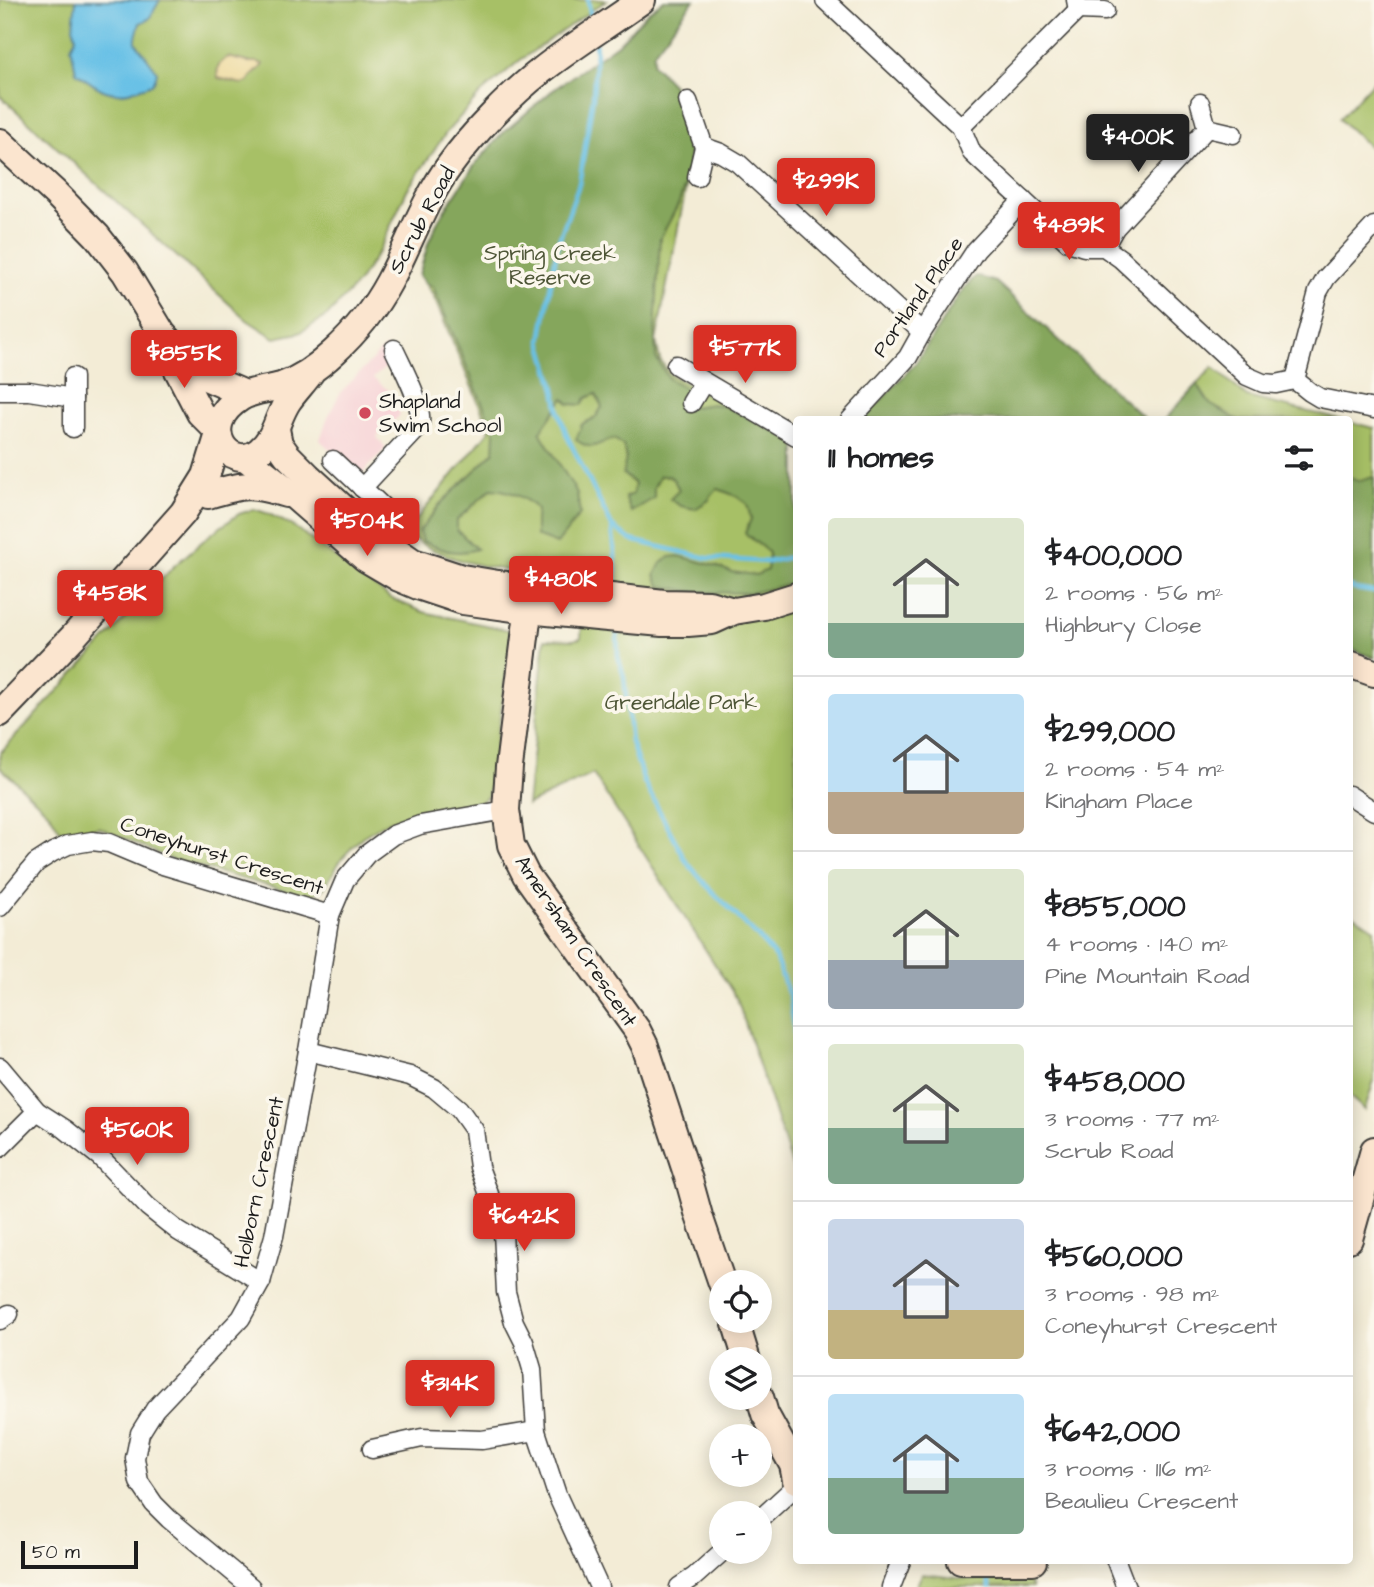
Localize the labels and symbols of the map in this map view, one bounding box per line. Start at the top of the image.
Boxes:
pin: $400K [1089,114,1187,174]
pin: $299K [777,158,875,218]
street label: Scrub Road [382,161,462,279]
pin: $489K [1020,202,1118,262]
street label: Portland Place [866,231,970,363]
park label: Spring Creek Reserve [484,239,616,292]
pin: $577K [696,326,794,385]
pin: $855K [135,330,233,390]
place label: Shapland Swim School [379,387,502,440]
marker: Shapland Swim School [357,405,373,421]
pin: $504K [318,498,416,558]
pin: $480K [512,556,610,616]
pin: $458K [61,570,159,630]
park label: Greendale Park [605,688,757,717]
street label: Coneyhurst Crescent [116,809,328,905]
street label: Amersham Crescent [508,850,645,1033]
street label: Holborn Crescent [227,1093,291,1270]
pin: $560K [88,1108,186,1167]
pin: $642K [475,1194,573,1253]
pin: $314K [401,1360,499,1420]
scale bar [21,1538,138,1570]

